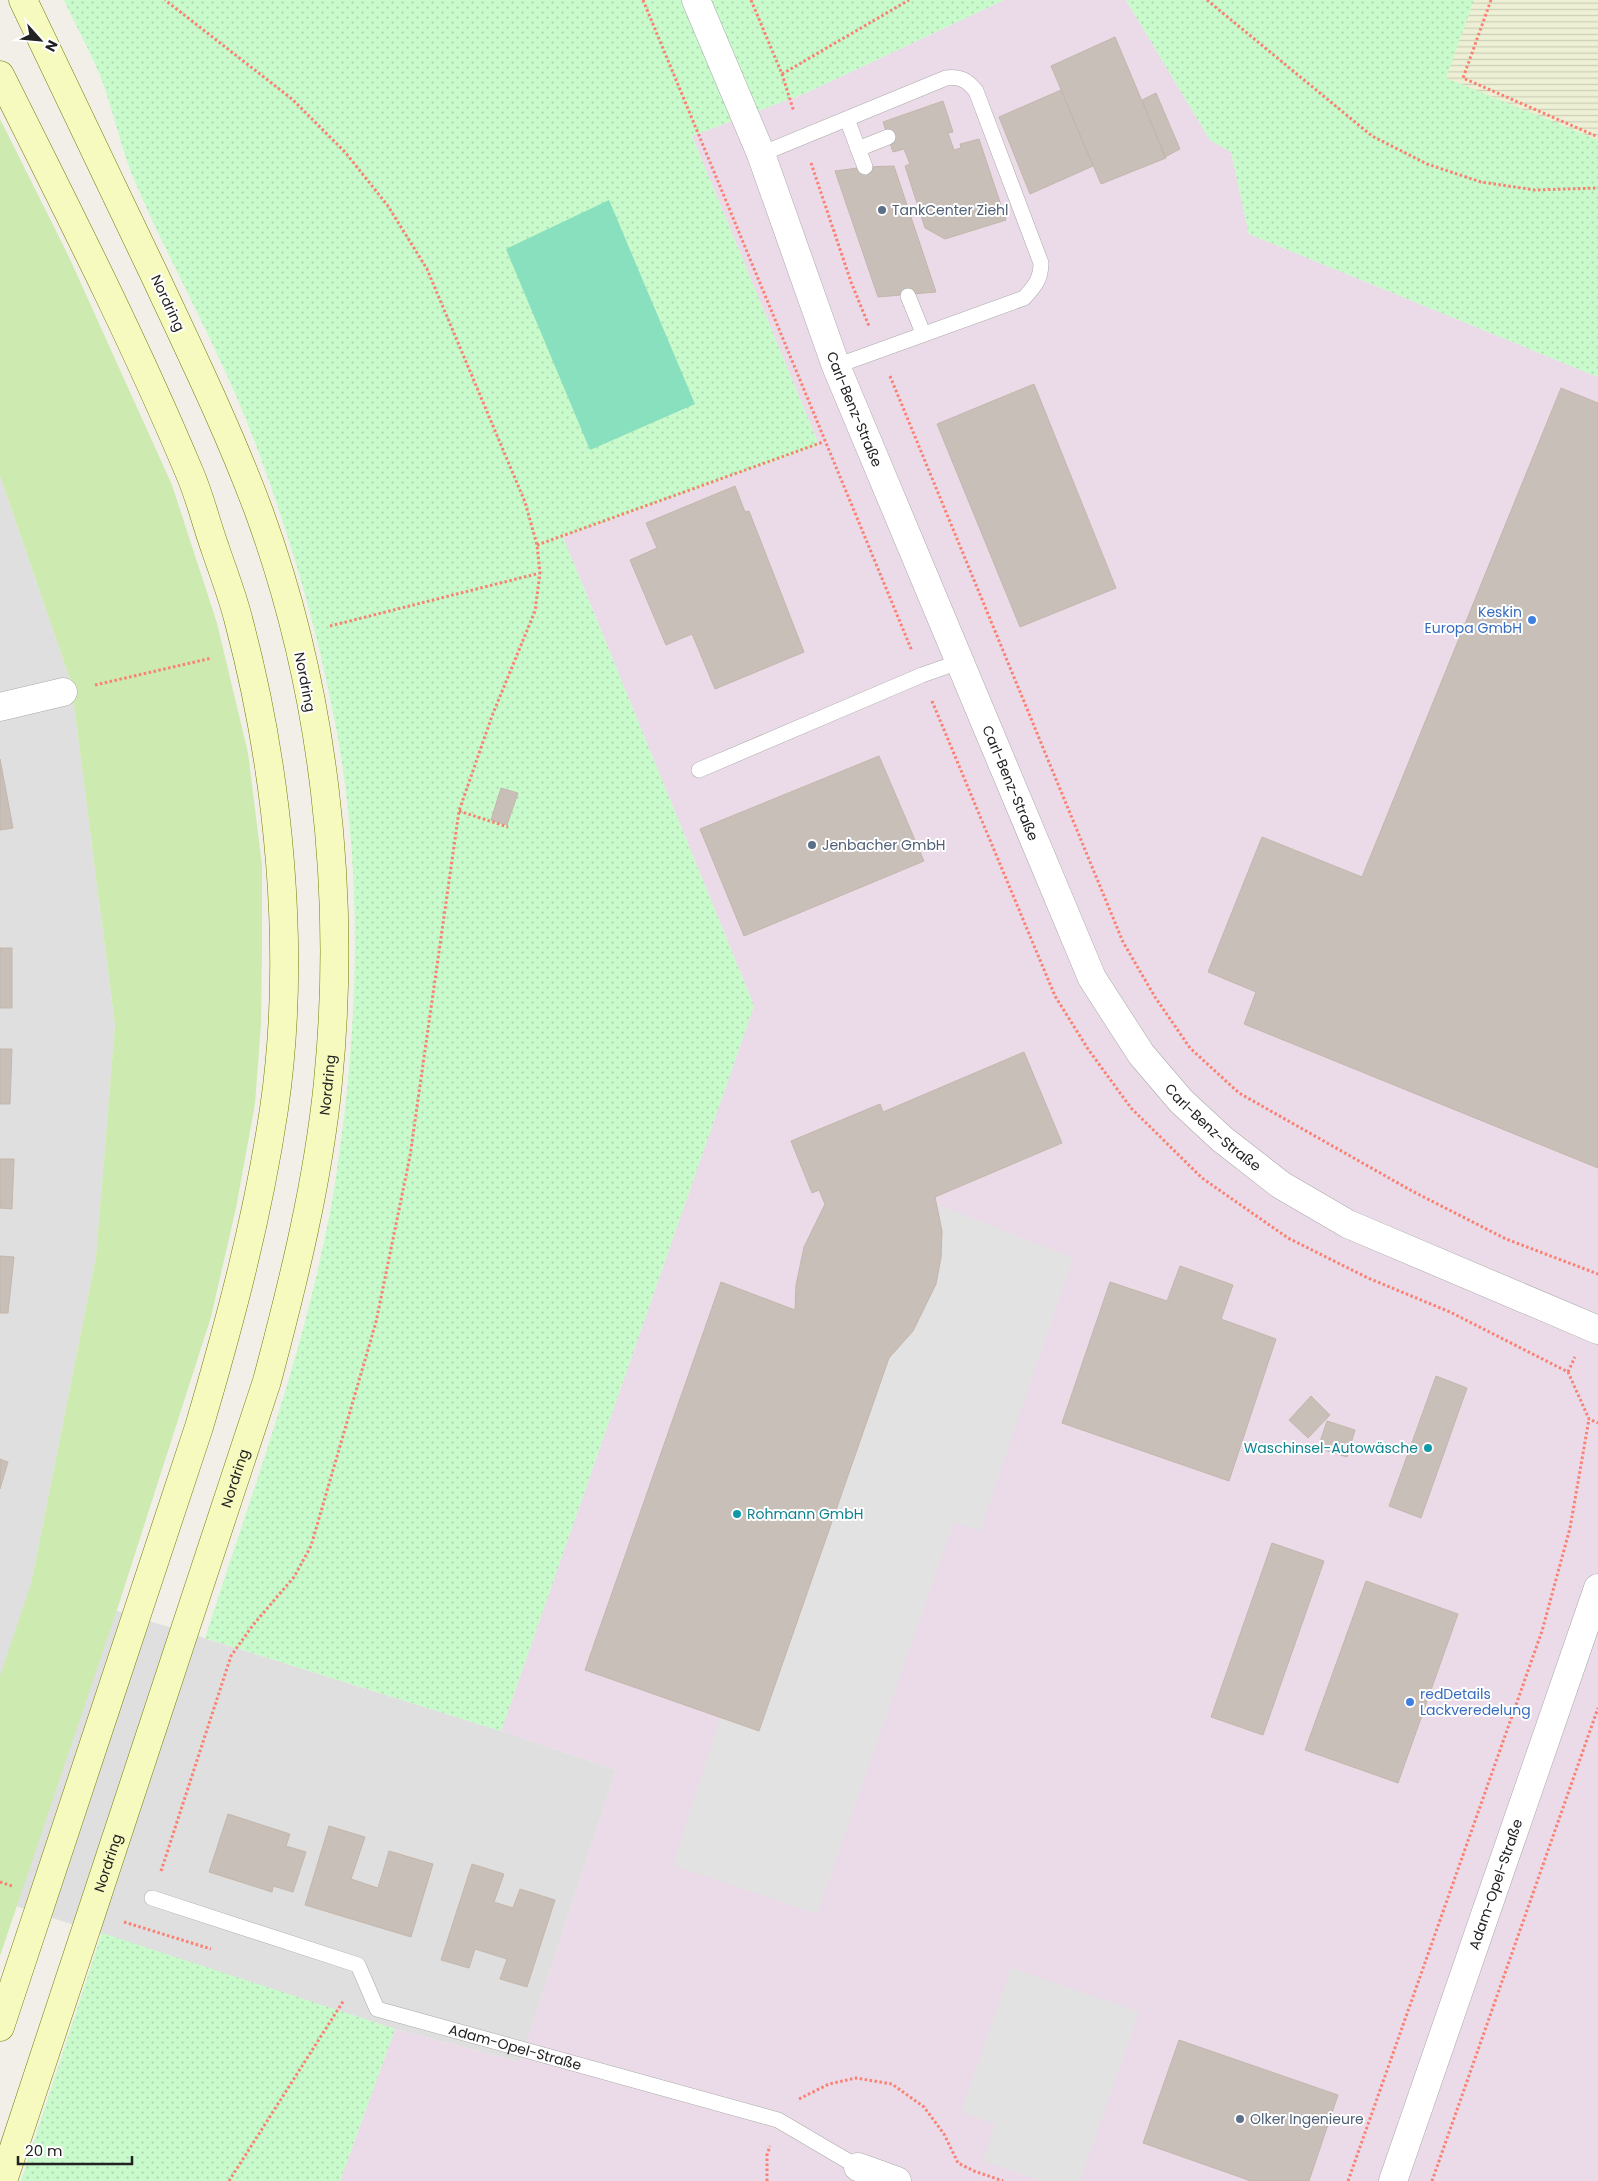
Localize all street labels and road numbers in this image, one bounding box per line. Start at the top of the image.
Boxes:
street label: Nordring [146,271,190,335]
street label: Carl-Benz-Straße [822,349,887,470]
street label: Nordring [289,650,321,714]
street label: Carl-Benz-Straße [977,722,1044,844]
street label: Nordring [314,1054,340,1116]
street label: Carl-Benz-Straße [1160,1079,1266,1176]
street label: Nordring [216,1446,254,1510]
street label: Adam-Opel-Straße [1464,1816,1528,1952]
street label: Nordring [89,1831,127,1895]
street label: Adam-Opel-Straße [447,2019,584,2075]

